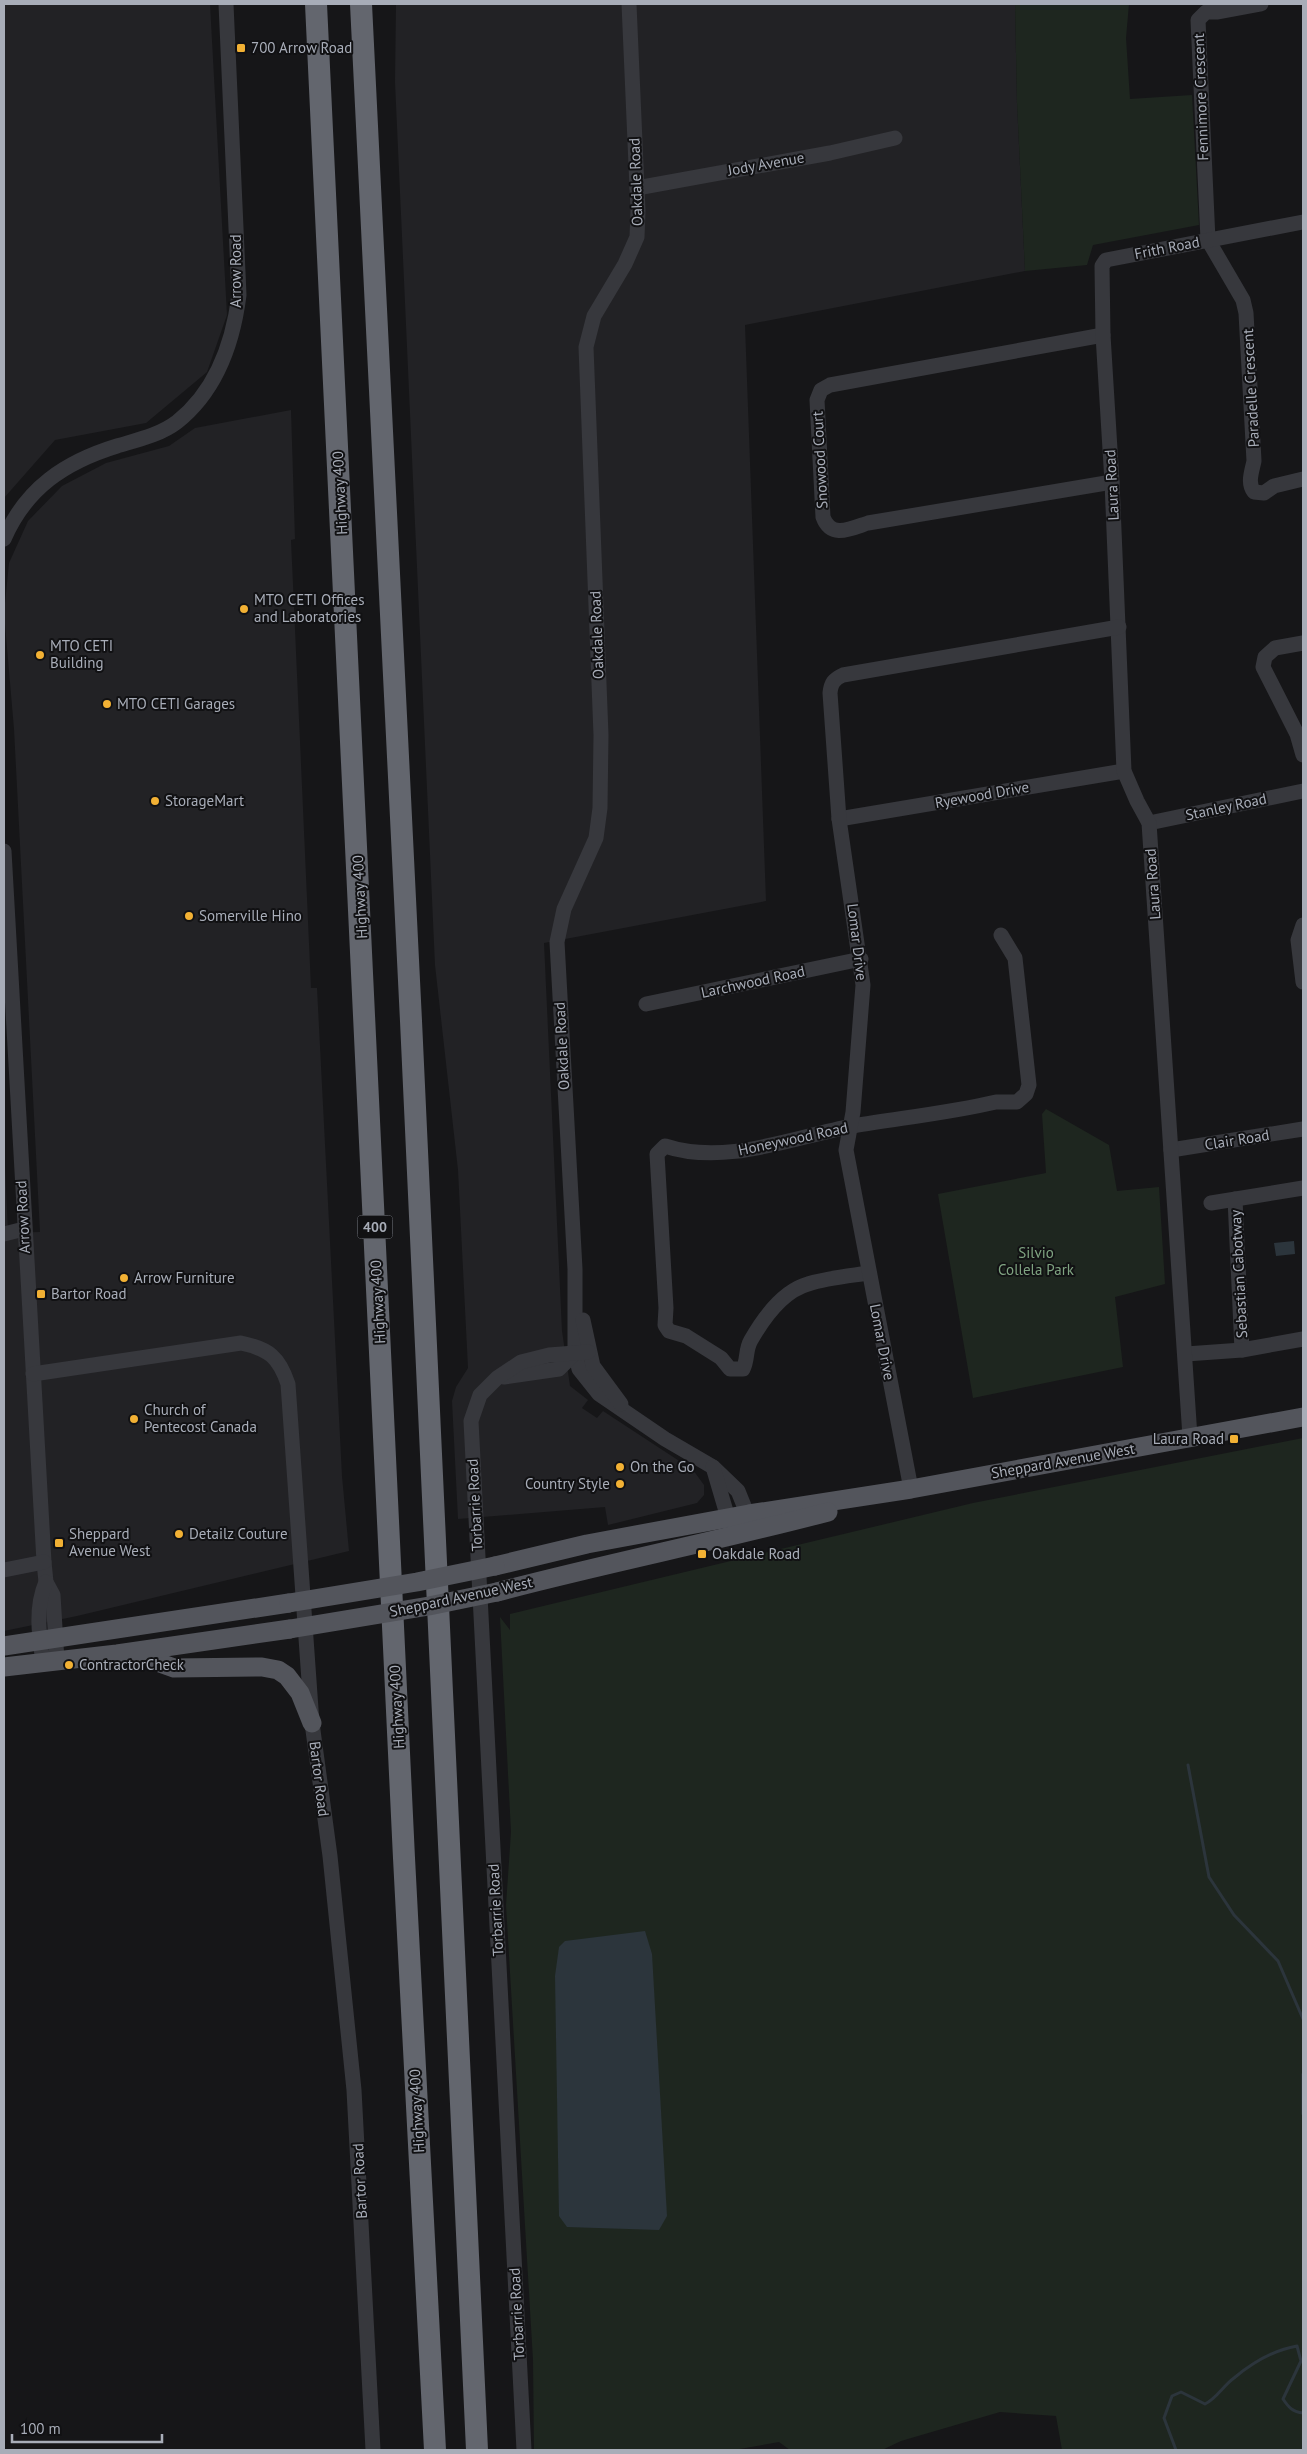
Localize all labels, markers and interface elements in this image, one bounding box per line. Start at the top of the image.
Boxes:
street label: Fennimore Crescent [1189,33,1212,161]
place label: 700 Arrow Road [251,38,352,57]
marker: 700 Arrow Road [235,42,247,54]
street label: Oakdale Road [624,138,647,226]
street label: Jody Avenue [725,147,806,180]
street label: Frith Road [1133,232,1201,263]
street label: Arrow Road [226,234,245,308]
street label: Paradelle Crescent [1238,328,1263,448]
street label: Snowood Court [807,411,832,509]
street label: Laura Road [1100,449,1123,521]
street label: Highway 400 [328,451,351,535]
place label: MTO CETI Offices and Laboratories [254,590,365,626]
street label: Oakdale Road [585,591,608,679]
marker: MTO CETI Offices and Laboratories [238,603,250,615]
place label: MTO CETI Building [50,636,113,672]
marker: MTO CETI Building [34,649,46,661]
place label: MTO CETI Garages [117,694,235,713]
marker: MTO CETI Garages [101,698,113,710]
street label: Ryewood Drive [933,777,1031,812]
street label: Stanley Road [1184,789,1268,824]
place label: StorageMart [165,791,244,810]
marker: StorageMart [149,795,161,807]
street label: Laura Road [1141,848,1164,920]
street label: Highway 400 [348,855,371,939]
street label: Lomar Drive [843,902,872,981]
place label: Somerville Hino [199,906,302,925]
marker: Somerville Hino [183,910,195,922]
street label: Larchwood Road [699,961,807,1002]
street label: Oakdale Road [550,1002,573,1091]
street label: Honeywood Road [736,1118,849,1159]
street label: Clair Road [1203,1125,1271,1154]
street label: Arrow Road [11,1180,34,1254]
street label: Sebastian Cabotway [1226,1209,1251,1339]
road number: 400 [358,1216,392,1238]
park label: Silvio Collela Park [998,1243,1075,1279]
street label: Highway 400 [366,1260,389,1344]
place label: Arrow Furniture [134,1268,235,1287]
marker: Arrow Furniture [118,1272,130,1284]
place label: Bartor Road [51,1284,127,1303]
marker: Bartor Road [35,1288,47,1300]
street label: Lomar Drive [866,1302,899,1382]
place label: Church of Pentecost Canada [144,1400,257,1436]
marker: Church of Pentecost Canada [128,1413,140,1425]
place label: Laura Road [1153,1429,1224,1448]
marker: Laura Road [1228,1433,1240,1445]
street label: Sheppard Avenue West [990,1439,1136,1482]
place label: On the Go [630,1457,695,1476]
street label: Torbarrie Road [463,1458,486,1552]
marker: On the Go [614,1461,626,1473]
place label: Country Style [525,1474,610,1493]
marker: Country Style [614,1478,626,1490]
place label: Sheppard Avenue West [69,1524,150,1560]
place label: Detailz Couture [189,1524,288,1543]
marker: Detailz Couture [173,1528,185,1540]
marker: Sheppard Avenue West [53,1537,65,1549]
place label: Oakdale Road [712,1544,800,1563]
marker: Oakdale Road [696,1548,708,1560]
street label: Sheppard Avenue West [388,1572,534,1621]
place label: ContractorCheck [79,1655,185,1674]
marker: ContractorCheck [63,1659,75,1671]
street label: Highway 400 [385,1665,408,1749]
street label: Bartor Road [305,1740,334,1818]
street label: Torbarrie Road [484,1863,507,1957]
street label: Highway 400 [405,2069,428,2153]
street label: Bartor Road [348,2143,371,2219]
street label: Torbarrie Road [505,2267,528,2361]
scale bar [12,2412,162,2444]
text: 100 m [20,2419,61,2438]

